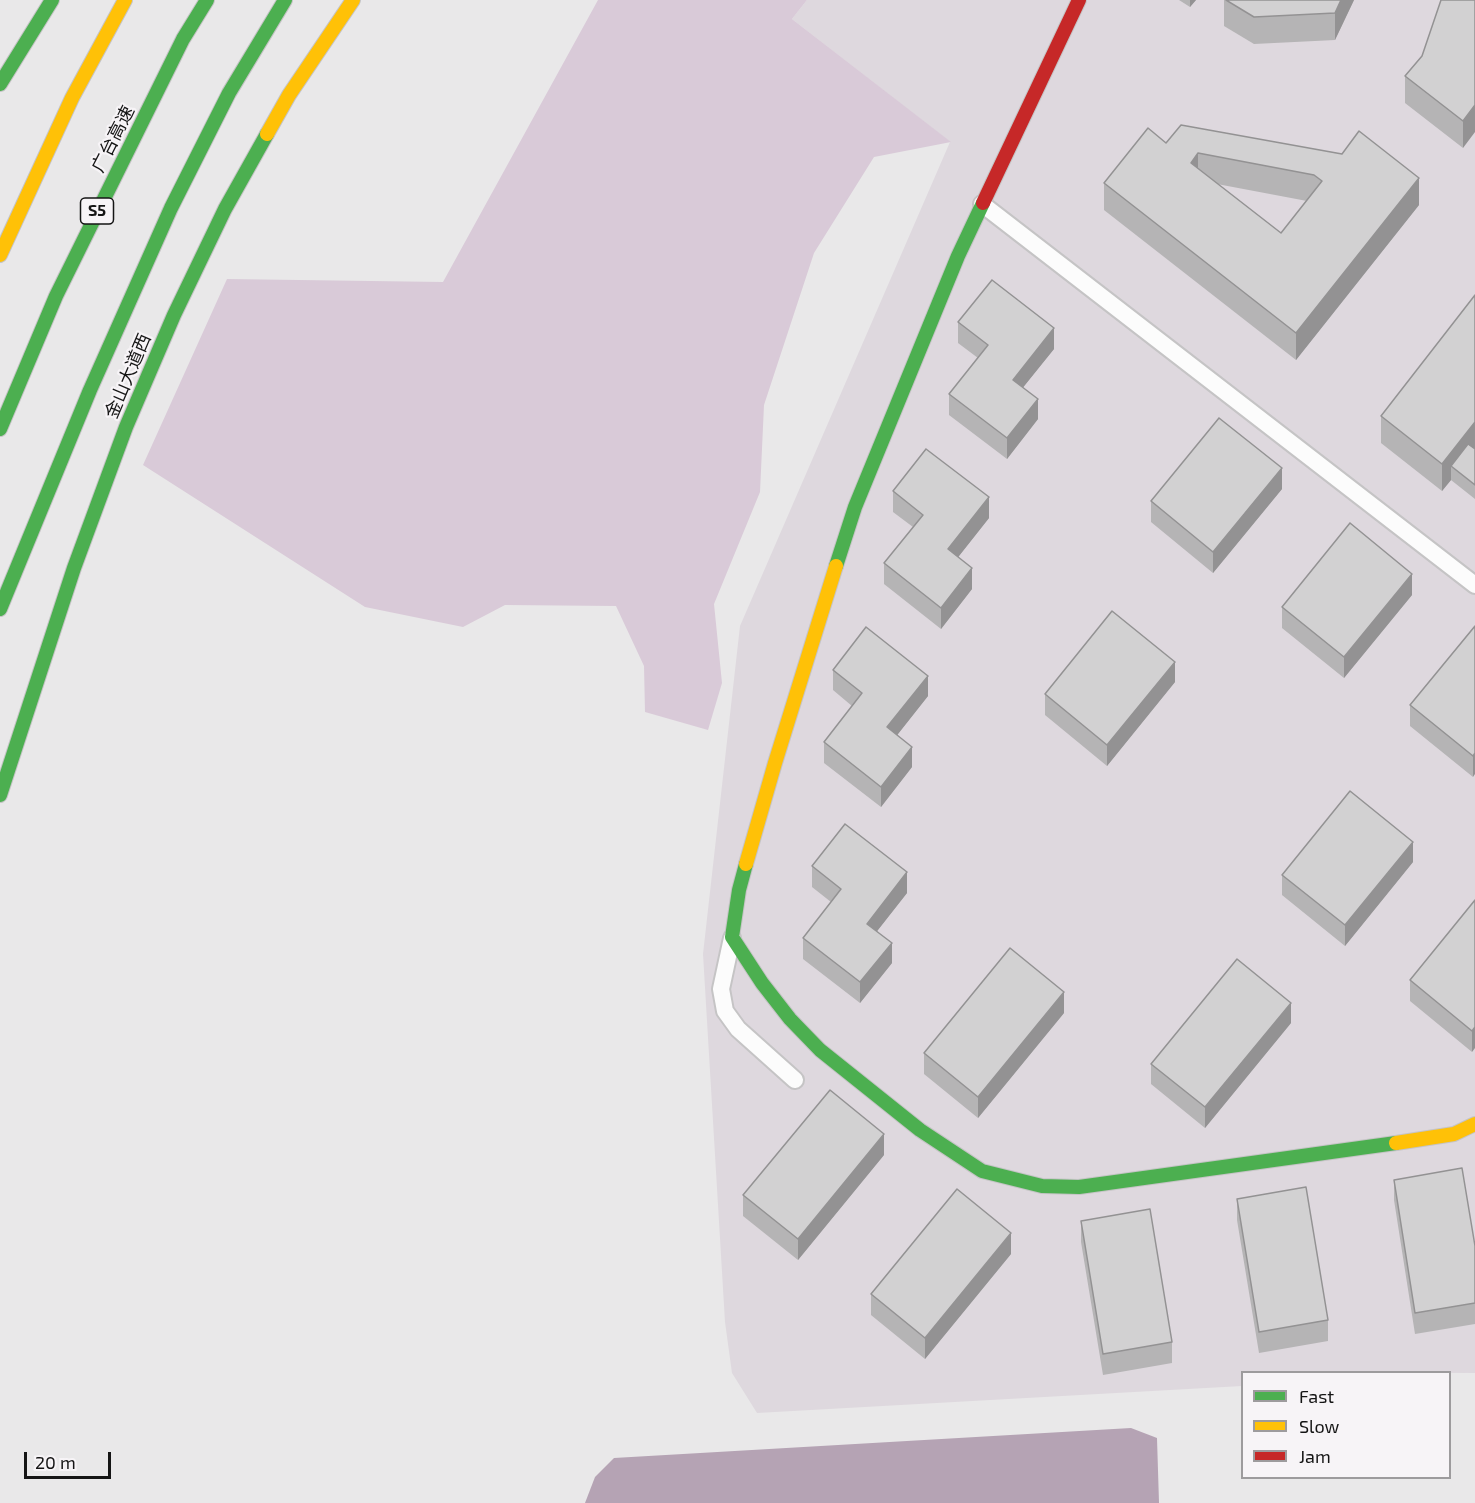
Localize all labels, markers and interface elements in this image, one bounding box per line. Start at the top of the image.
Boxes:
street label: 广台高速 [87,102,139,176]
road number: S5 [80,198,114,224]
street label: 金山大道西 [100,330,156,422]
legend [1241,1371,1451,1479]
text: Fast [1299,1385,1334,1407]
text: Slow [1299,1415,1339,1437]
scale bar [27,1440,114,1478]
text: Jam [1299,1445,1331,1467]
text: 20 m [35,1451,76,1473]

